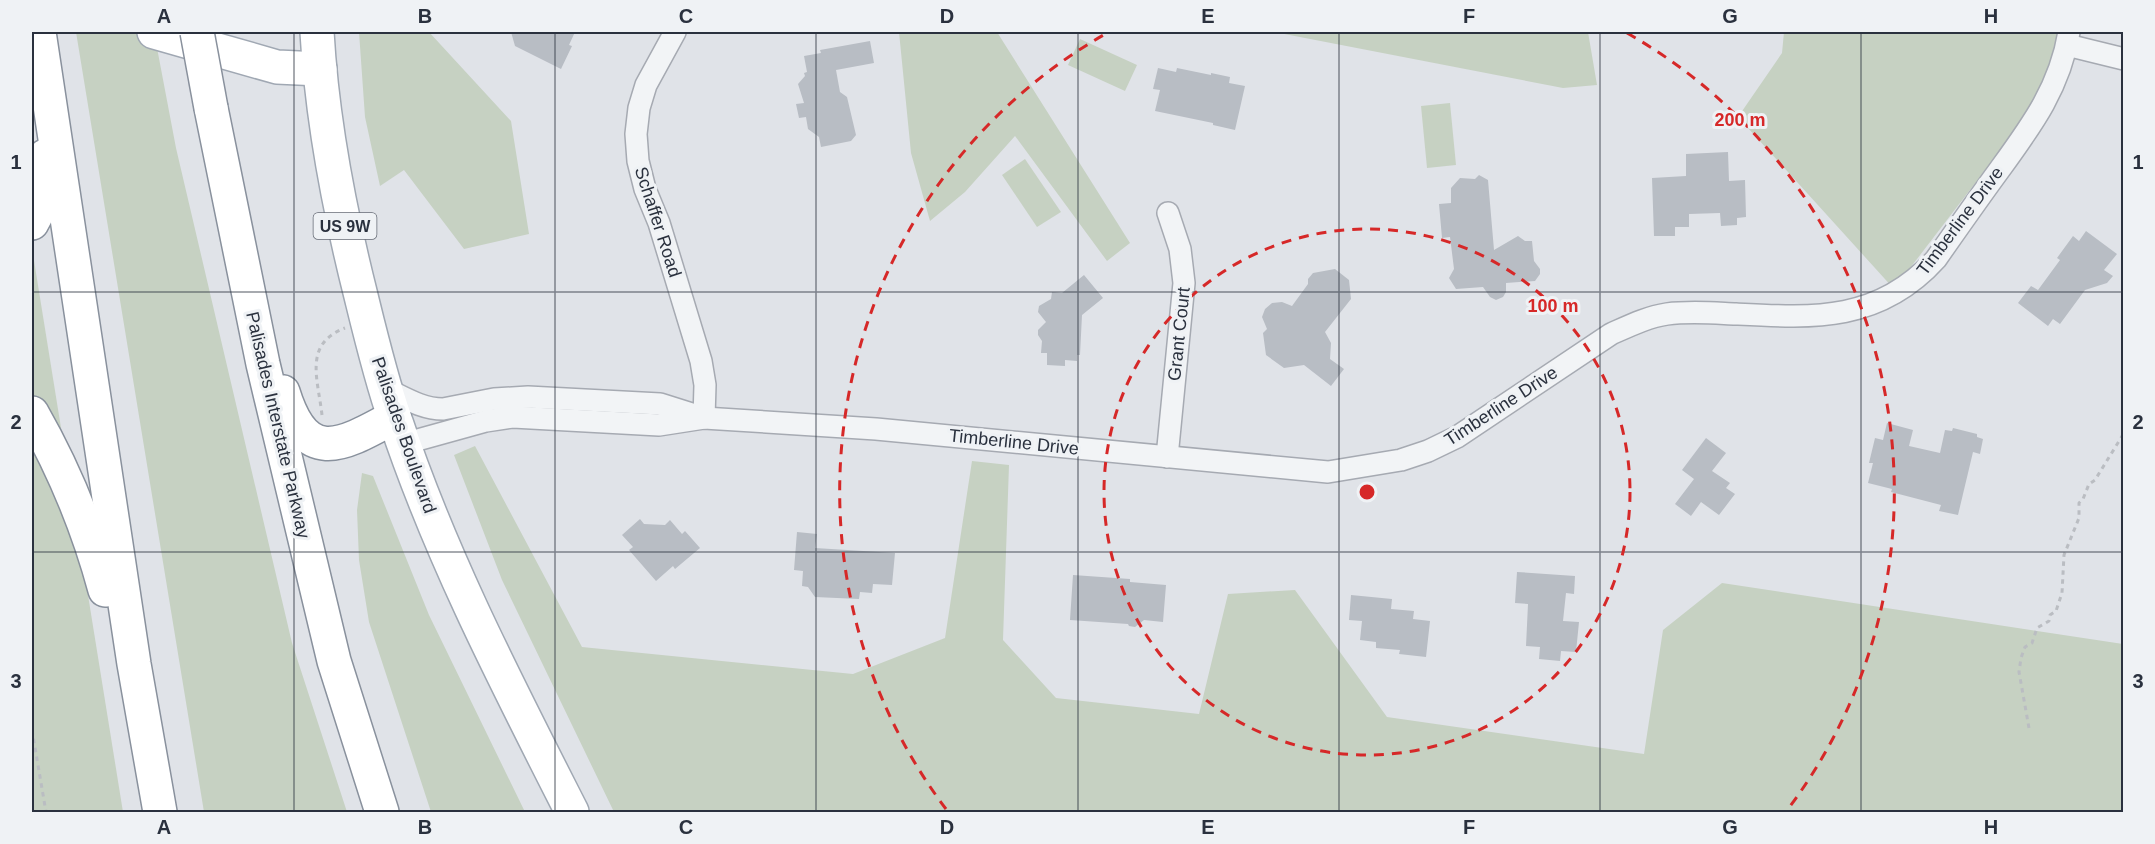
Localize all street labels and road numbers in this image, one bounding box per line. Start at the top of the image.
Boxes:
street label: Timberline Drive [1913,163,2007,279]
street label: Schaffer Road [631,164,685,280]
road number: US 9W [314,213,376,239]
street label: Grant Court [1164,286,1194,382]
street label: Palisades Interstate Parkway [242,310,314,540]
street label: Palisades Boulevard [368,354,440,516]
street label: Timberline Drive [1441,362,1561,450]
street label: Timberline Drive [948,425,1080,459]

